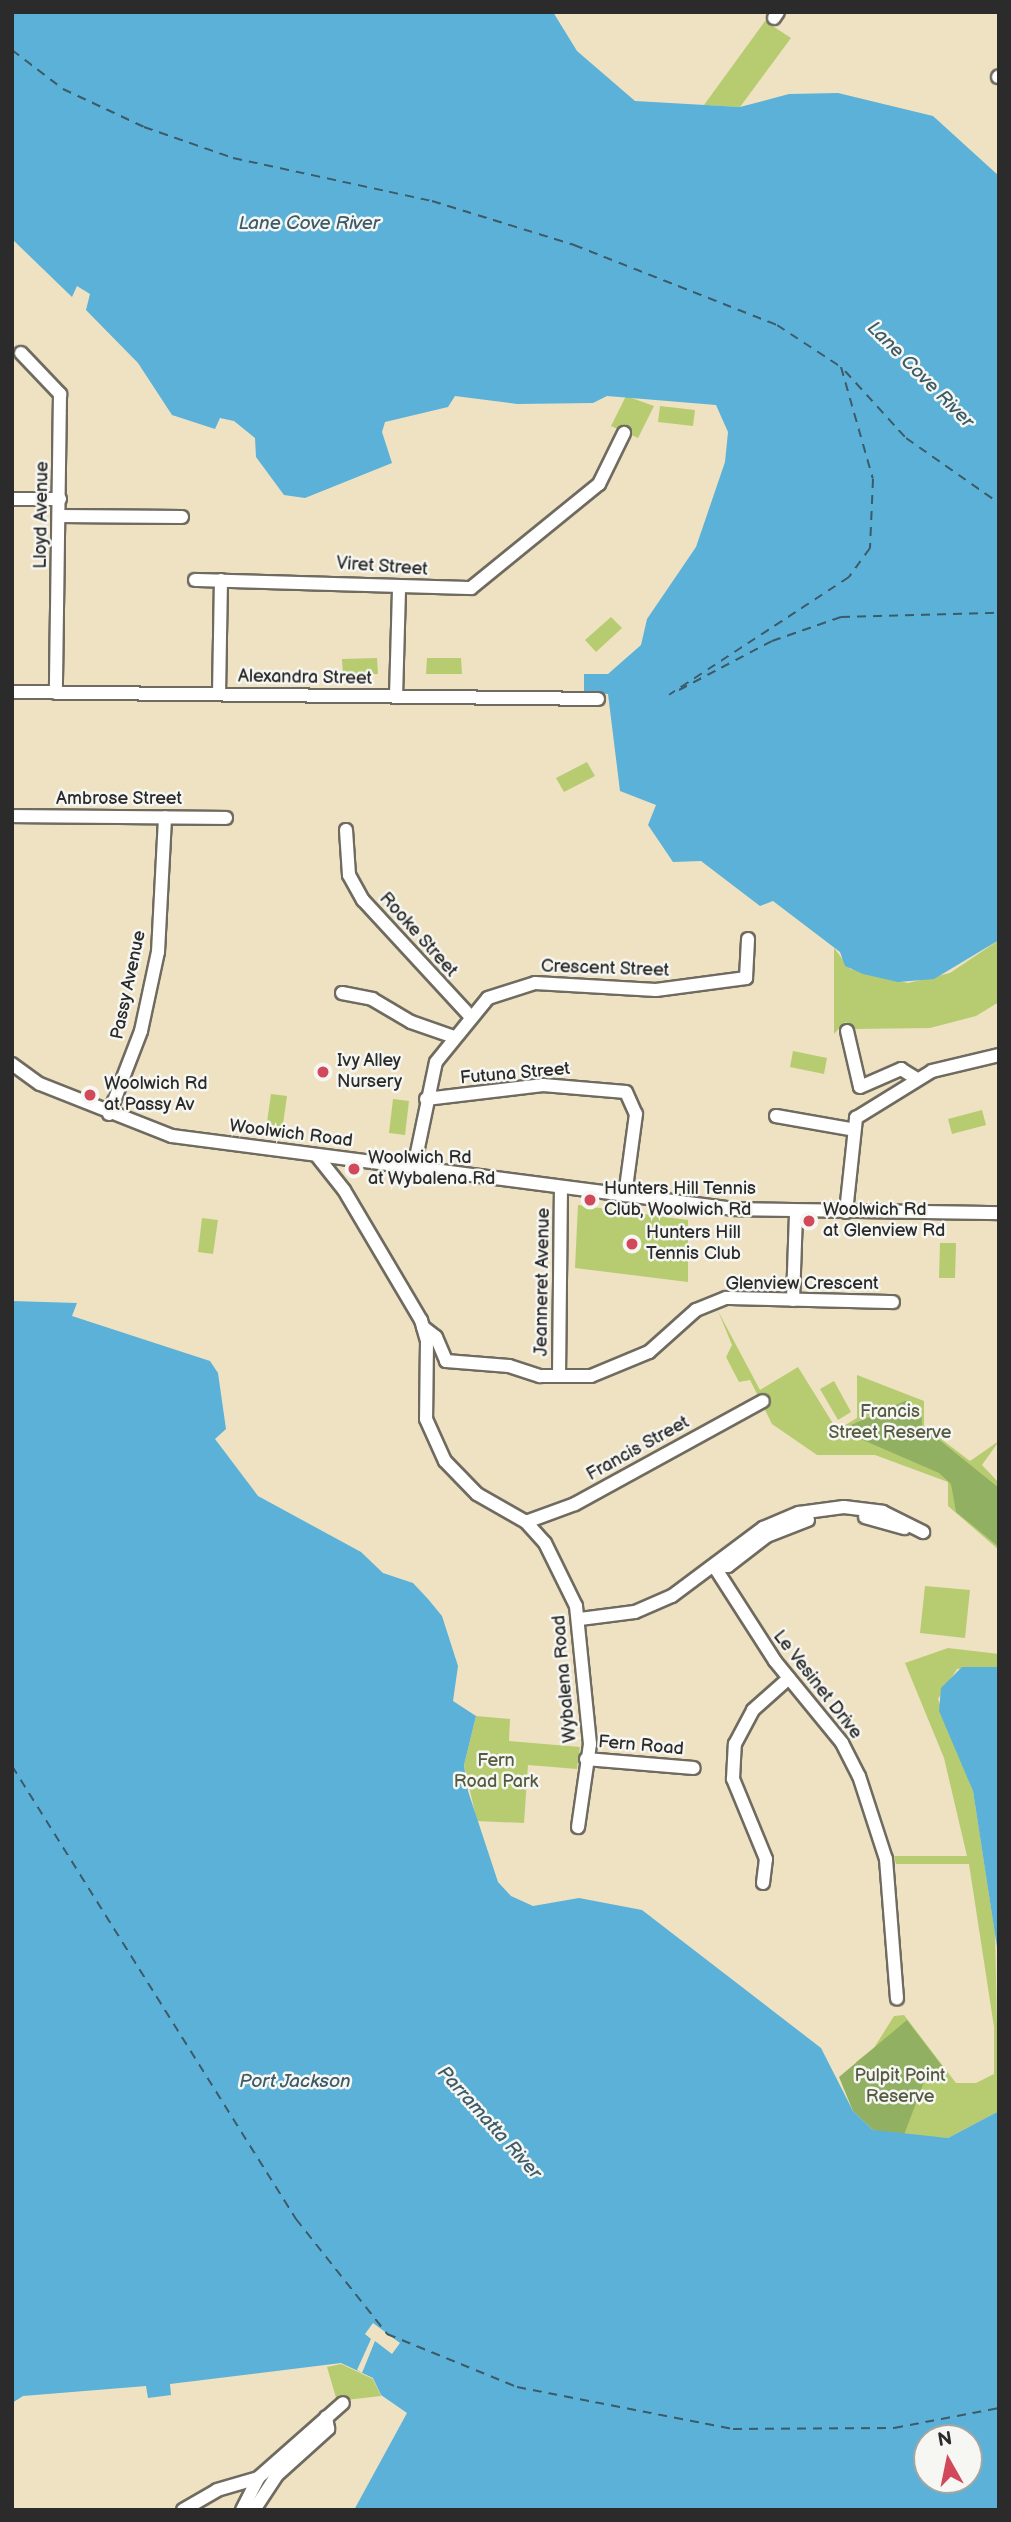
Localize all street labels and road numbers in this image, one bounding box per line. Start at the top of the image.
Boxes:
street label: Lloyd Avenue [30,461,54,569]
street label: Viret Street [335,553,429,581]
street label: Alexandra Street [238,666,372,690]
street label: Ambrose Street [56,788,182,810]
street label: Rooke Street [374,888,462,982]
street label: Passy Avenue [107,928,151,1042]
street label: Crescent Street [540,956,670,982]
street label: Futuna Street [459,1058,571,1090]
street label: Woolwich Road [228,1116,354,1152]
street label: Jeanneret Avenue [531,1208,555,1356]
street label: Glenview Crescent [725,1273,879,1295]
street label: Francis Street [583,1412,693,1486]
street label: Wybalena Road [549,1614,581,1744]
street label: Le Vesinet Drive [768,1626,866,1744]
street label: Fern Road [597,1731,685,1761]

